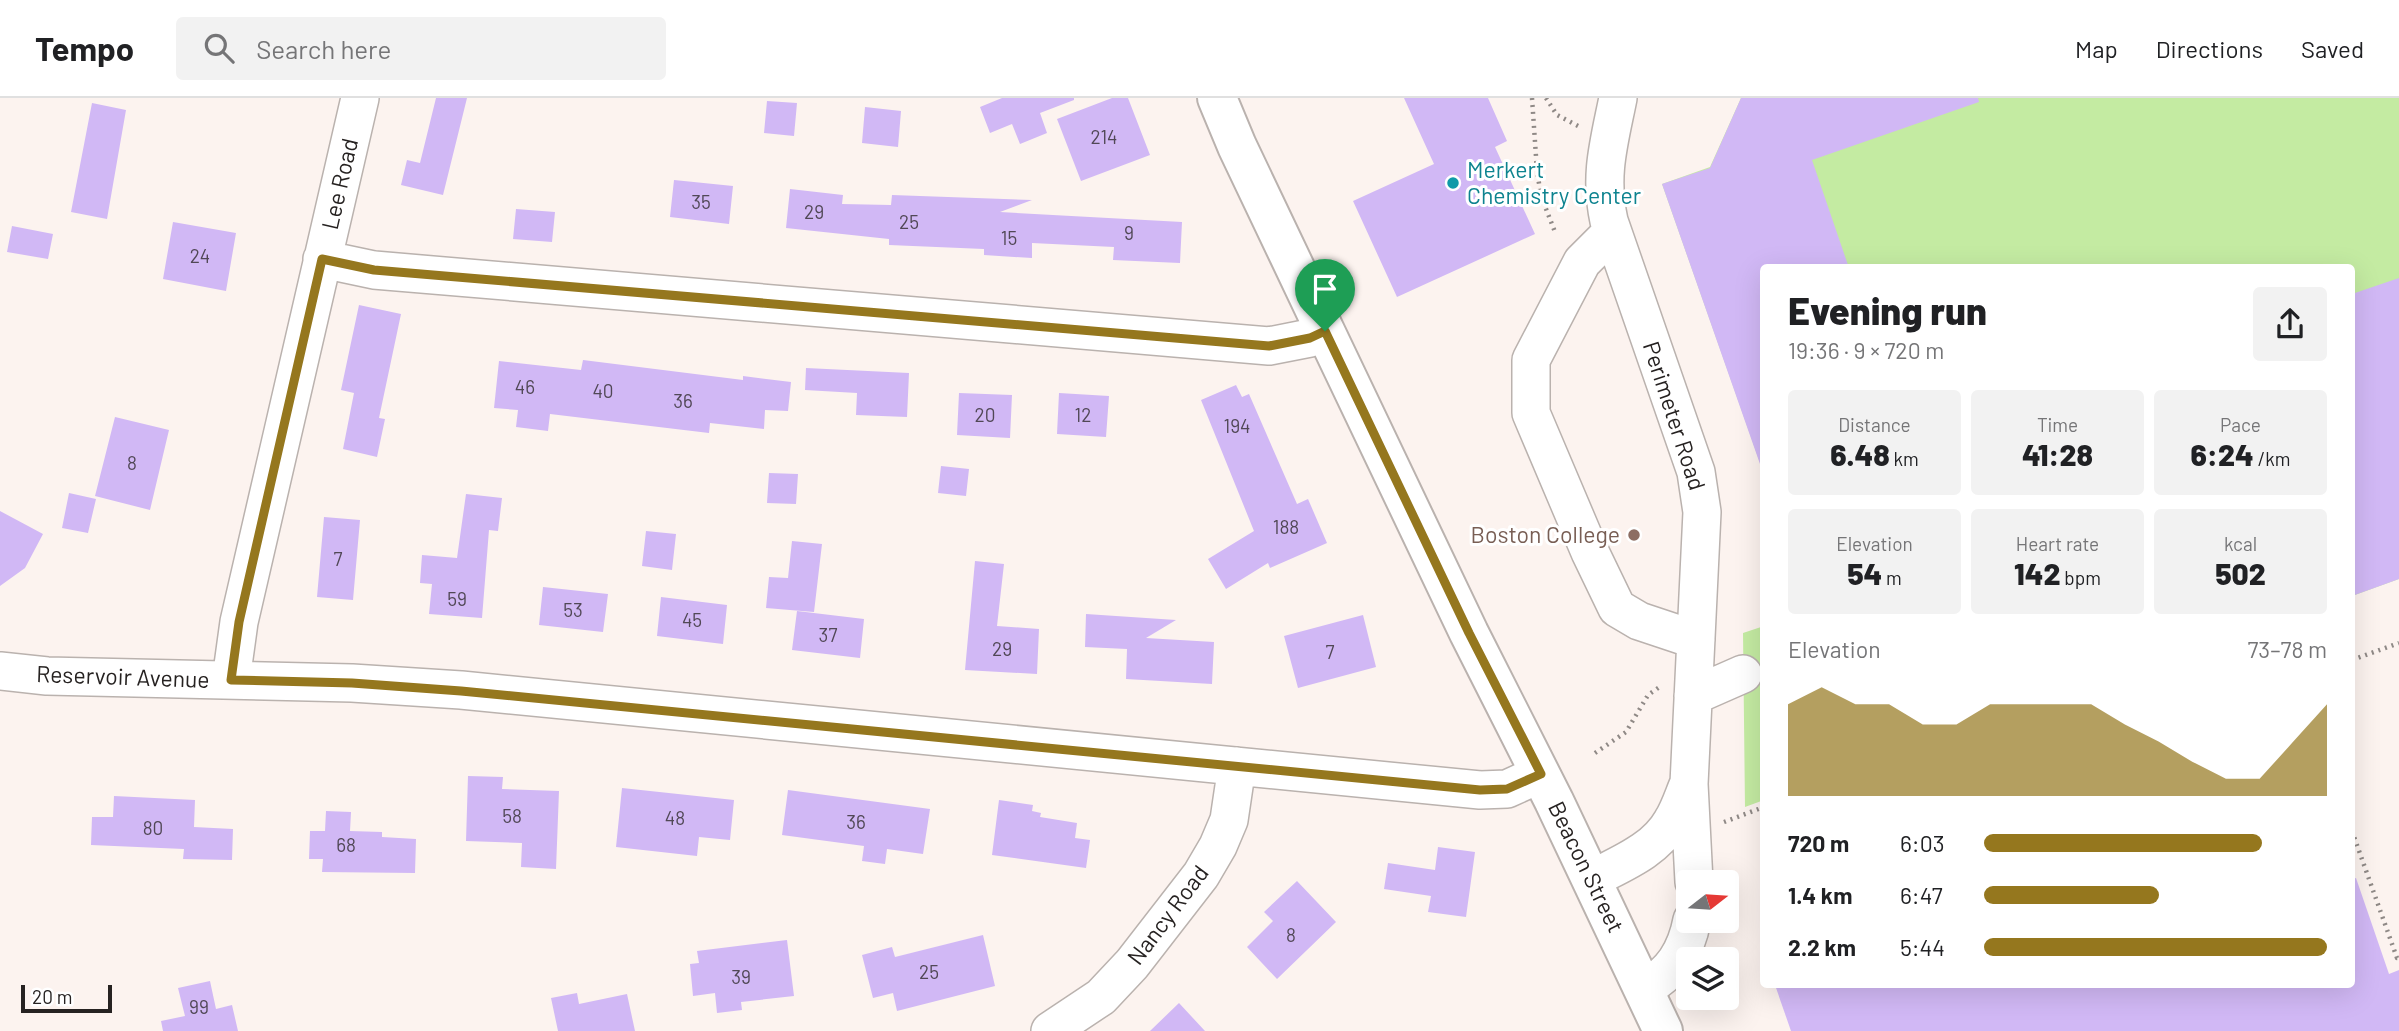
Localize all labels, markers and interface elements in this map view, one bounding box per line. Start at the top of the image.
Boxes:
search box [176,17,666,80]
text: Tempo [35,28,134,68]
icon: search [200,29,238,67]
text: Search here [256,33,391,64]
text: Map [2075,34,2118,63]
text: Directions [2156,34,2263,63]
text: Saved [2301,34,2364,63]
house number: 214 [1090,125,1118,148]
street label: Lee Road [315,135,363,232]
place label: Merkert Chemistry Center [1467,155,1642,209]
marker: Merkert Chemistry Center [1445,175,1461,191]
house number: 35 [691,190,711,213]
house number: 29 [804,200,824,223]
house number: 25 [899,210,919,233]
house number: 9 [1124,221,1134,244]
house number: 15 [1001,226,1017,249]
house number: 24 [190,244,210,267]
pin [1295,259,1355,331]
icon: arrive [1306,270,1344,308]
text: Evening run [1788,287,1987,333]
button: share [2253,287,2327,361]
text: 19:36 · 9 × 720 m [1788,336,1944,364]
street label: Perimeter Road [1638,338,1712,494]
house number: 46 [515,375,535,398]
house number: 40 [592,379,614,402]
house number: 36 [673,389,693,412]
house number: 20 [975,403,995,426]
house number: 12 [1075,403,1091,426]
text: Distance [1838,413,1911,436]
text: Time [2037,413,2078,436]
text: Pace [2220,413,2261,436]
house number: 194 [1223,414,1251,437]
text: 6.48 [1830,436,1890,472]
text: 41:28 [2022,436,2093,472]
text: 6:24 [2191,436,2254,472]
text: km [1890,447,1919,470]
text: /km [2254,447,2290,470]
house number: 8 [127,451,137,474]
house number: 188 [1273,515,1299,538]
place label: Boston College [1471,520,1620,548]
marker: Boston College [1626,527,1642,543]
text: Elevation [1836,532,1913,555]
text: Heart rate [2016,532,2099,555]
text: kcal [2224,532,2257,555]
house number: 7 [334,547,343,570]
text: 54 [1847,555,1882,591]
text: 142 [2014,555,2061,591]
text: 502 [2215,555,2266,591]
text: m [1882,566,1902,589]
text: bpm [2061,566,2101,589]
house number: 59 [447,587,467,610]
house number: 53 [563,598,583,621]
house number: 45 [682,608,702,631]
house number: 37 [819,623,837,646]
text: Elevation [1788,635,1881,663]
text: 73–78 m [2247,635,2327,663]
house number: 29 [992,637,1012,660]
house number: 7 [1326,640,1335,663]
street label: Reservoir Avenue [36,659,210,693]
street label: Beacon Street [1543,796,1631,937]
house number: 58 [502,804,522,827]
house number: 48 [665,806,685,829]
house number: 36 [846,810,866,833]
house number: 80 [143,816,163,839]
text: 720 m [1788,829,1849,857]
text: 6:03 [1900,829,1944,857]
house number: 68 [336,833,356,856]
street label: Nancy Road [1121,859,1214,970]
north arrow [1676,870,1740,933]
map controls [1676,870,1739,1010]
text: 1.4 km [1788,881,1852,909]
text: 6:47 [1900,881,1943,909]
house number: 8 [1286,923,1296,946]
text: 2.2 km [1788,933,1856,961]
text: 5:44 [1900,933,1945,961]
button: layers [1676,947,1739,1010]
house number: 25 [919,960,939,983]
house number: 39 [731,965,751,988]
scale bar [21,982,112,1014]
text: 20 m [32,985,72,1008]
house number: 99 [189,995,209,1018]

